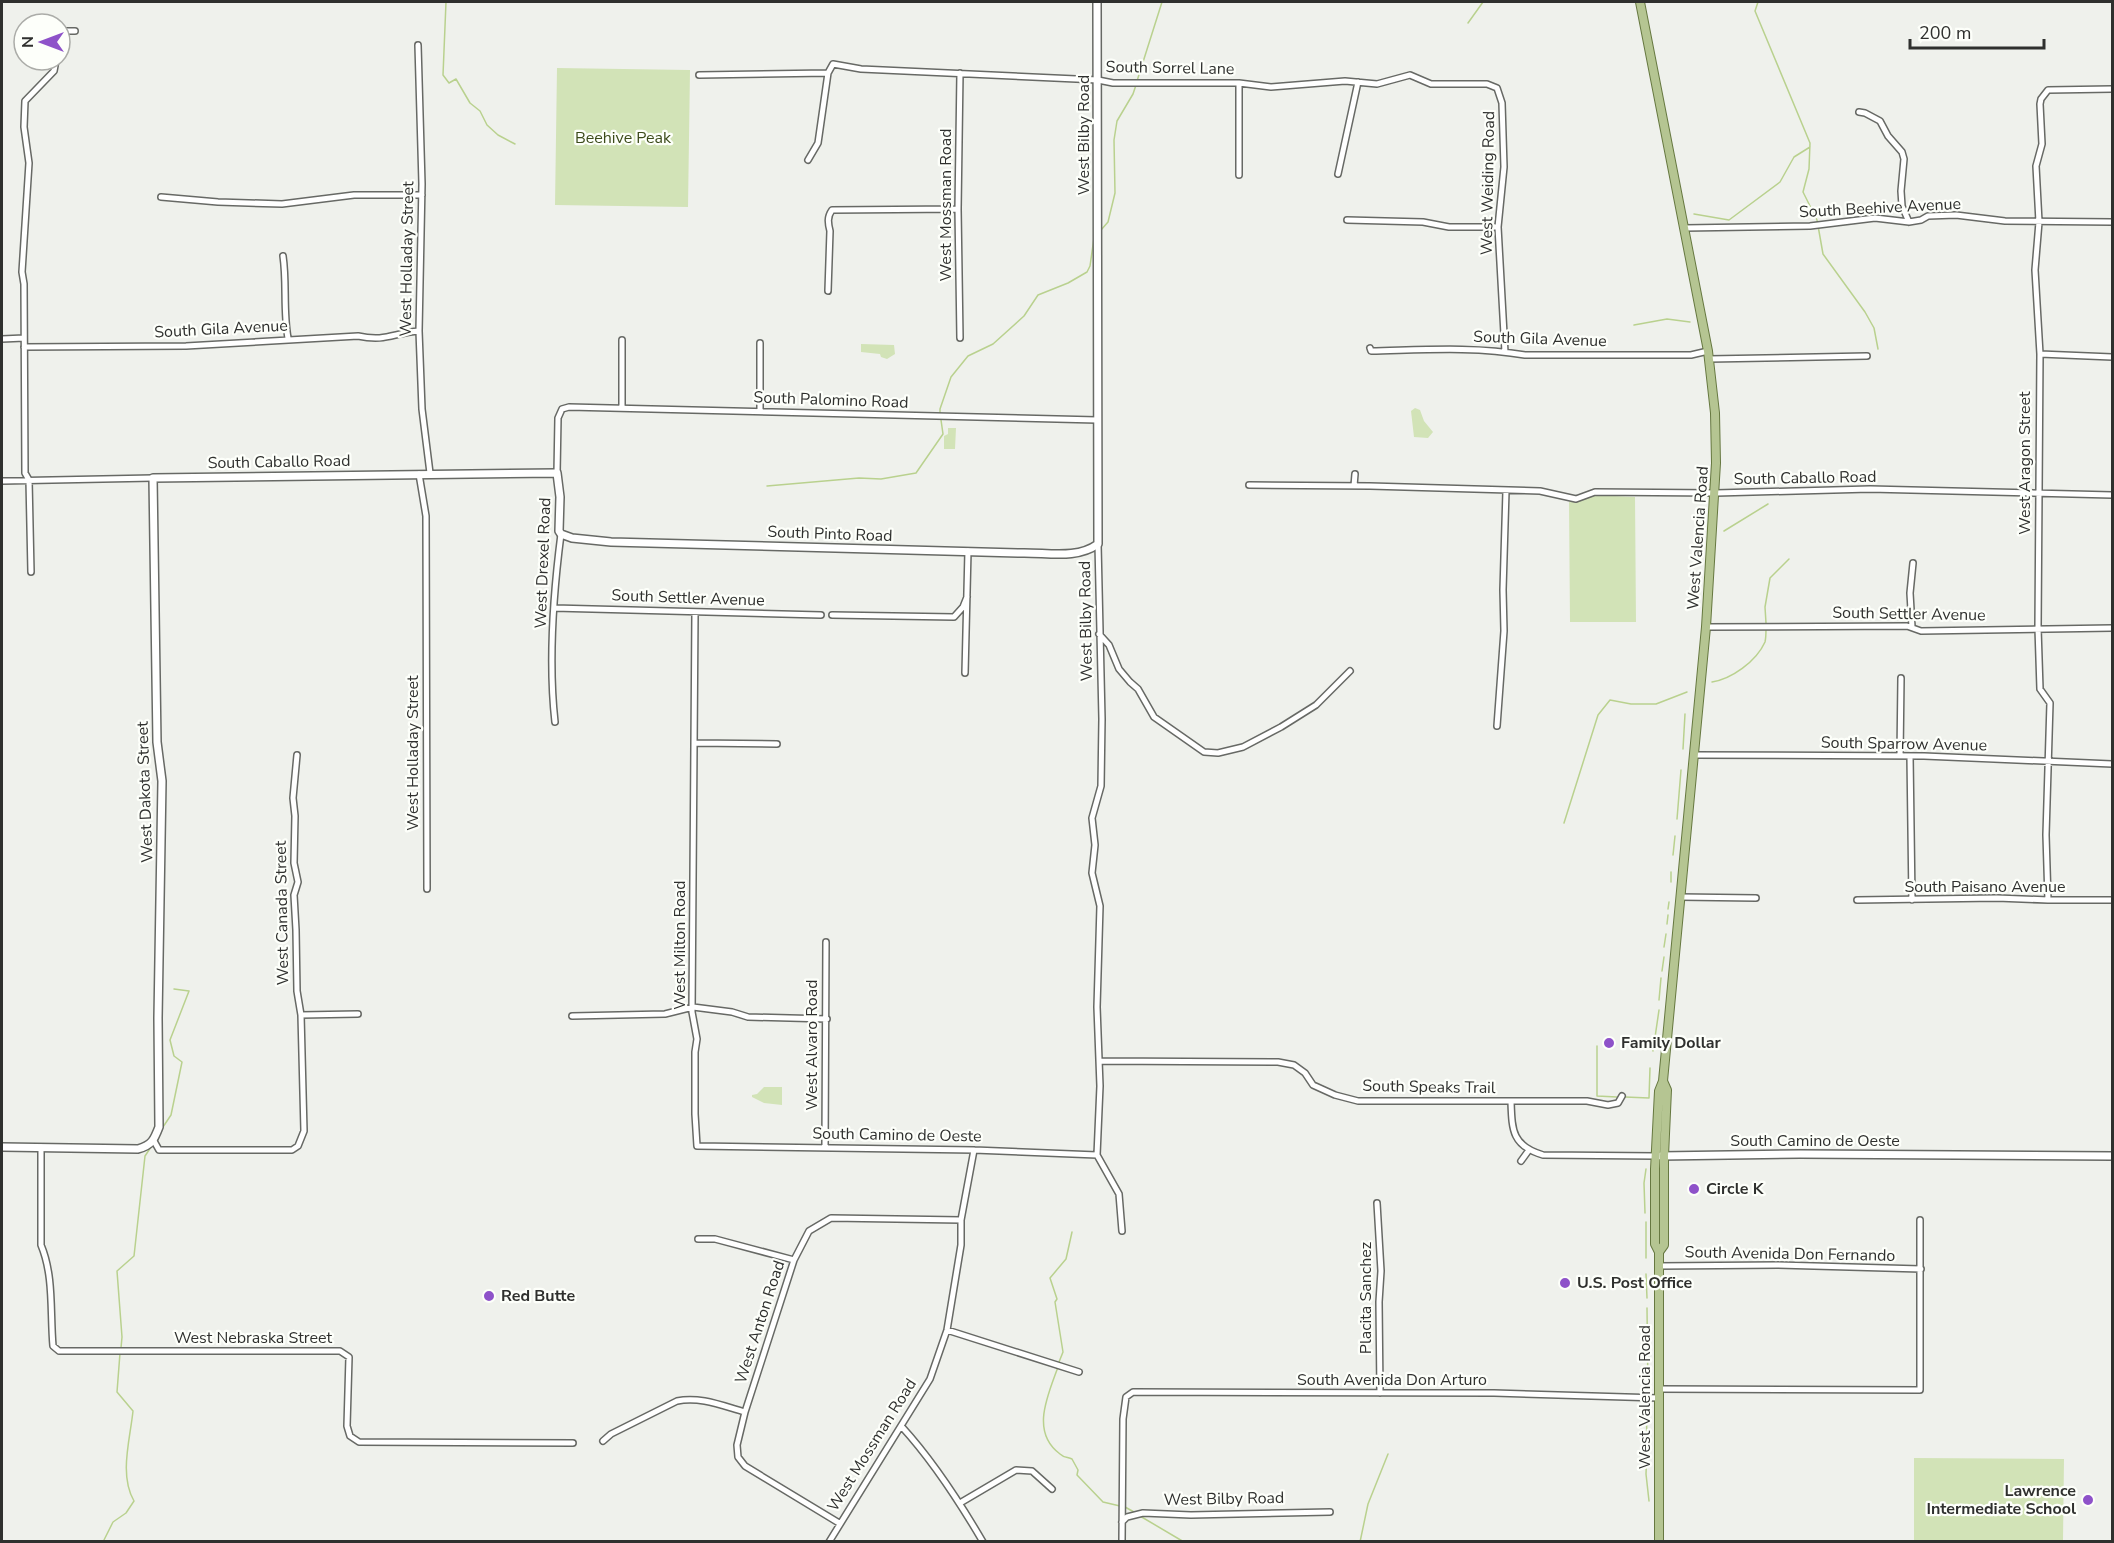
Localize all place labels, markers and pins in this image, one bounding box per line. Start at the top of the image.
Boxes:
place label: Family Dollar [1621,1032,1722,1054]
marker: Family Dollar [1602,1036,1616,1050]
place label: Circle K [1706,1178,1765,1200]
marker: Circle K [1687,1182,1701,1196]
place label: U.S. Post Office [1577,1272,1692,1294]
marker: U.S. Post Office [1558,1276,1572,1290]
place label: Red Butte [501,1285,575,1307]
marker: Red Butte [482,1289,496,1303]
place label: Lawrence Intermediate School [1926,1480,2076,1520]
marker: Lawrence Intermediate School [2081,1493,2095,1507]

